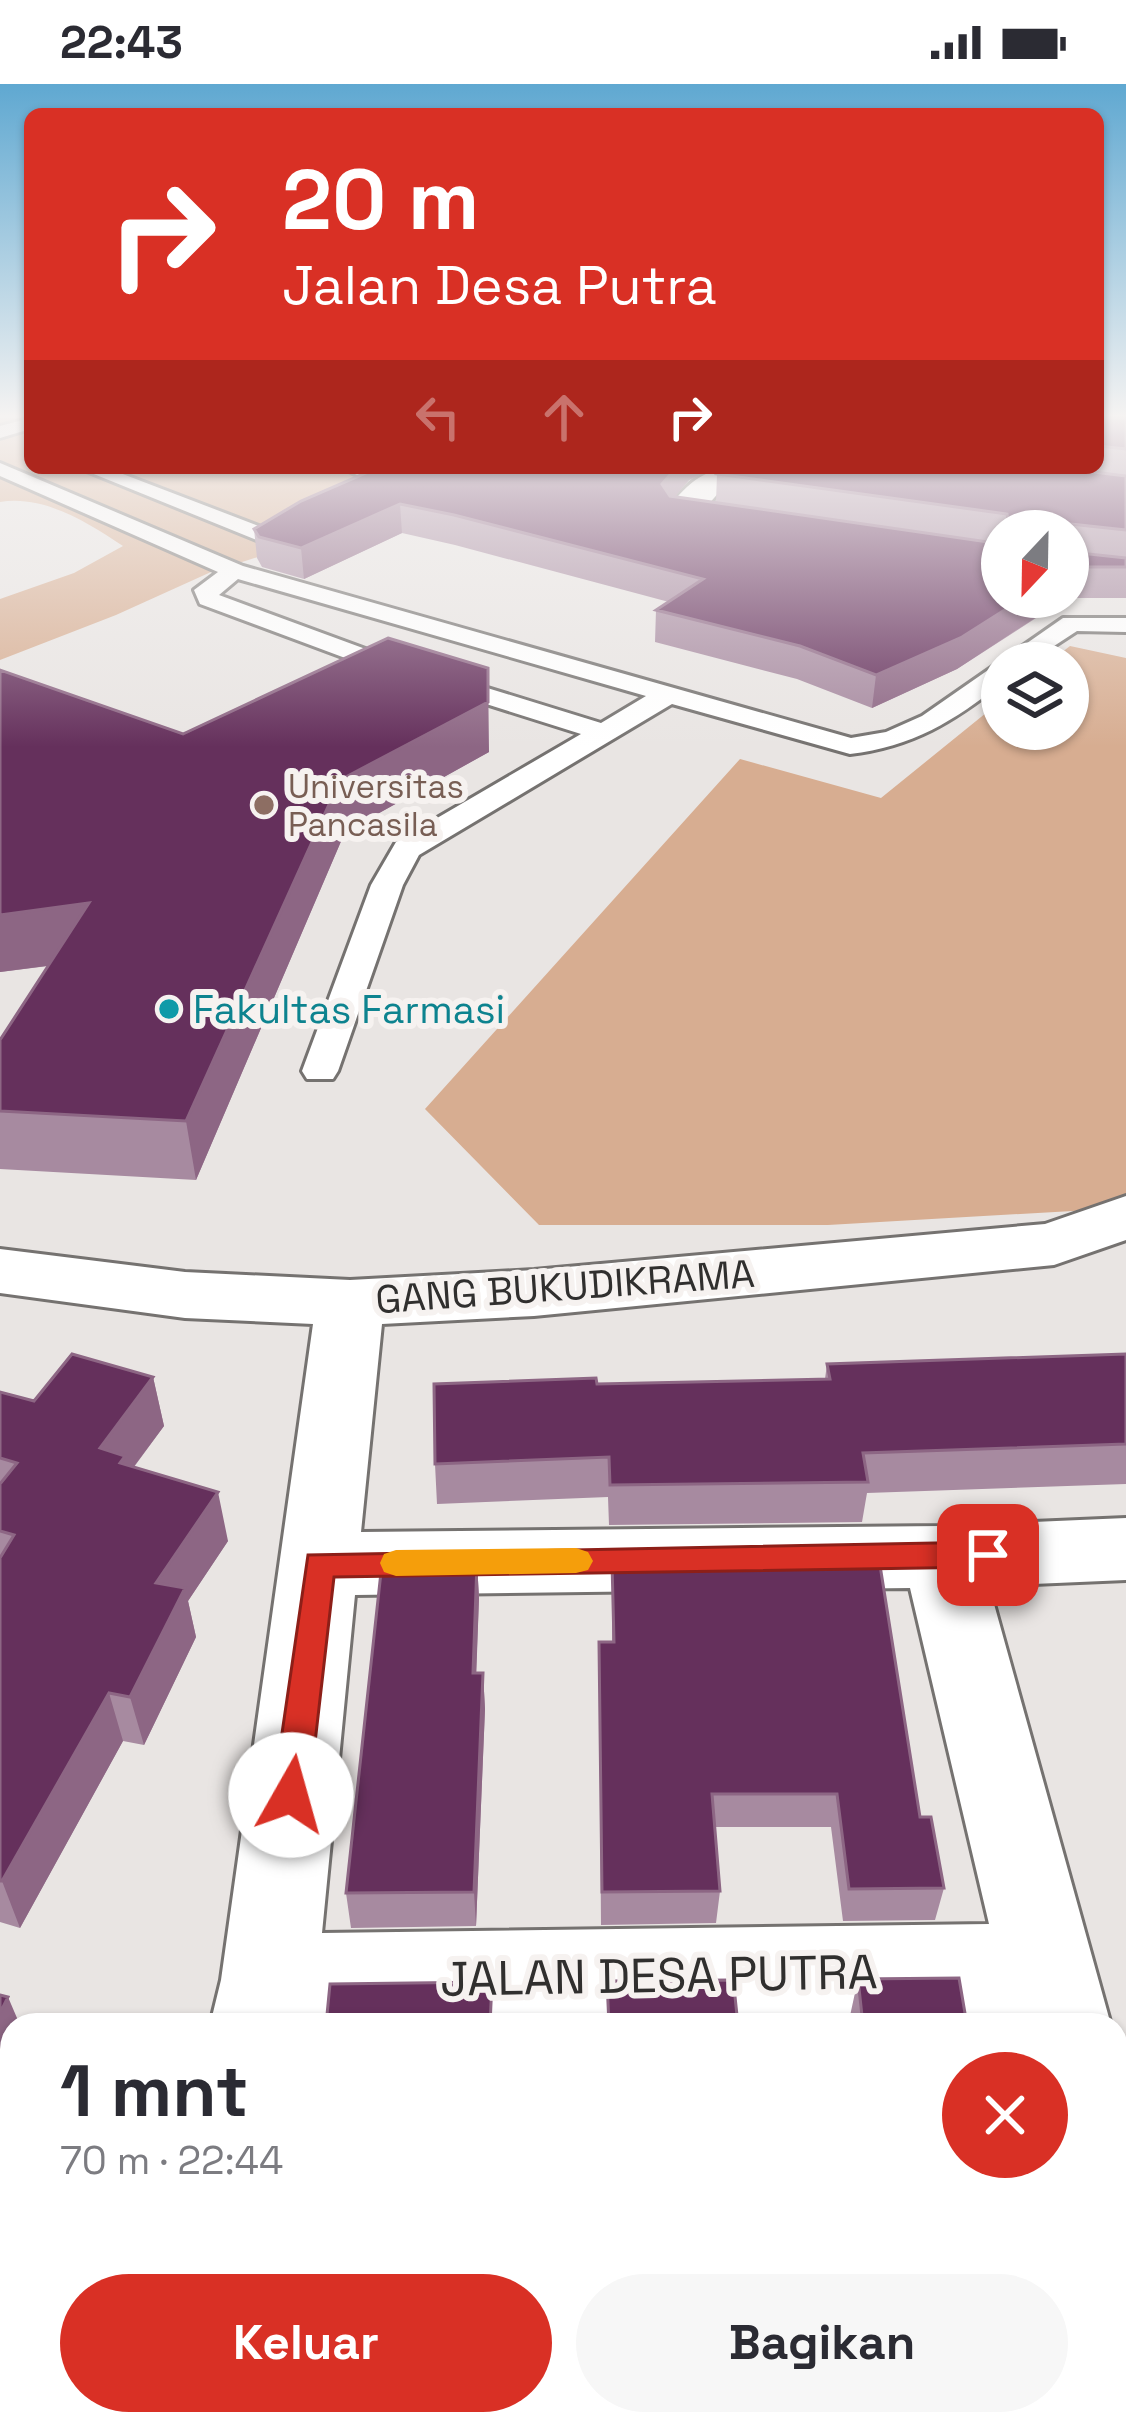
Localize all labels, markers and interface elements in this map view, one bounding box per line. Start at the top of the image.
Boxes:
text: 22:43 [60,14,183,71]
text: 20 m [282,146,479,254]
icon: right [84,156,240,312]
text: Jalan Desa Putra [282,251,717,320]
icon: left [405,384,471,450]
icon: ahead [531,384,597,450]
icon: right [657,384,723,450]
north arrow [981,510,1089,618]
map controls [981,510,1089,750]
button: layers [981,642,1089,750]
place label: Universitas Pancasila [288,766,464,846]
marker: Universitas Pancasila [251,792,277,818]
place label: Fakultas Farmasi [193,985,505,1034]
marker: Fakultas Farmasi [156,996,182,1022]
street label: GANG BUKUDIKRAMA [374,1249,756,1324]
pin [937,1504,1039,1606]
icon: arrive [955,1522,1021,1588]
position arrow [228,1732,354,1858]
street label: JALAN DESA PUTRA [440,1941,878,2010]
text: 1 mnt [60,2045,249,2137]
button: close [942,2052,1068,2178]
text: 70 m · 22:44 [60,2136,283,2185]
button: Keluar [60,2274,552,2412]
button: Bagikan [576,2274,1068,2412]

